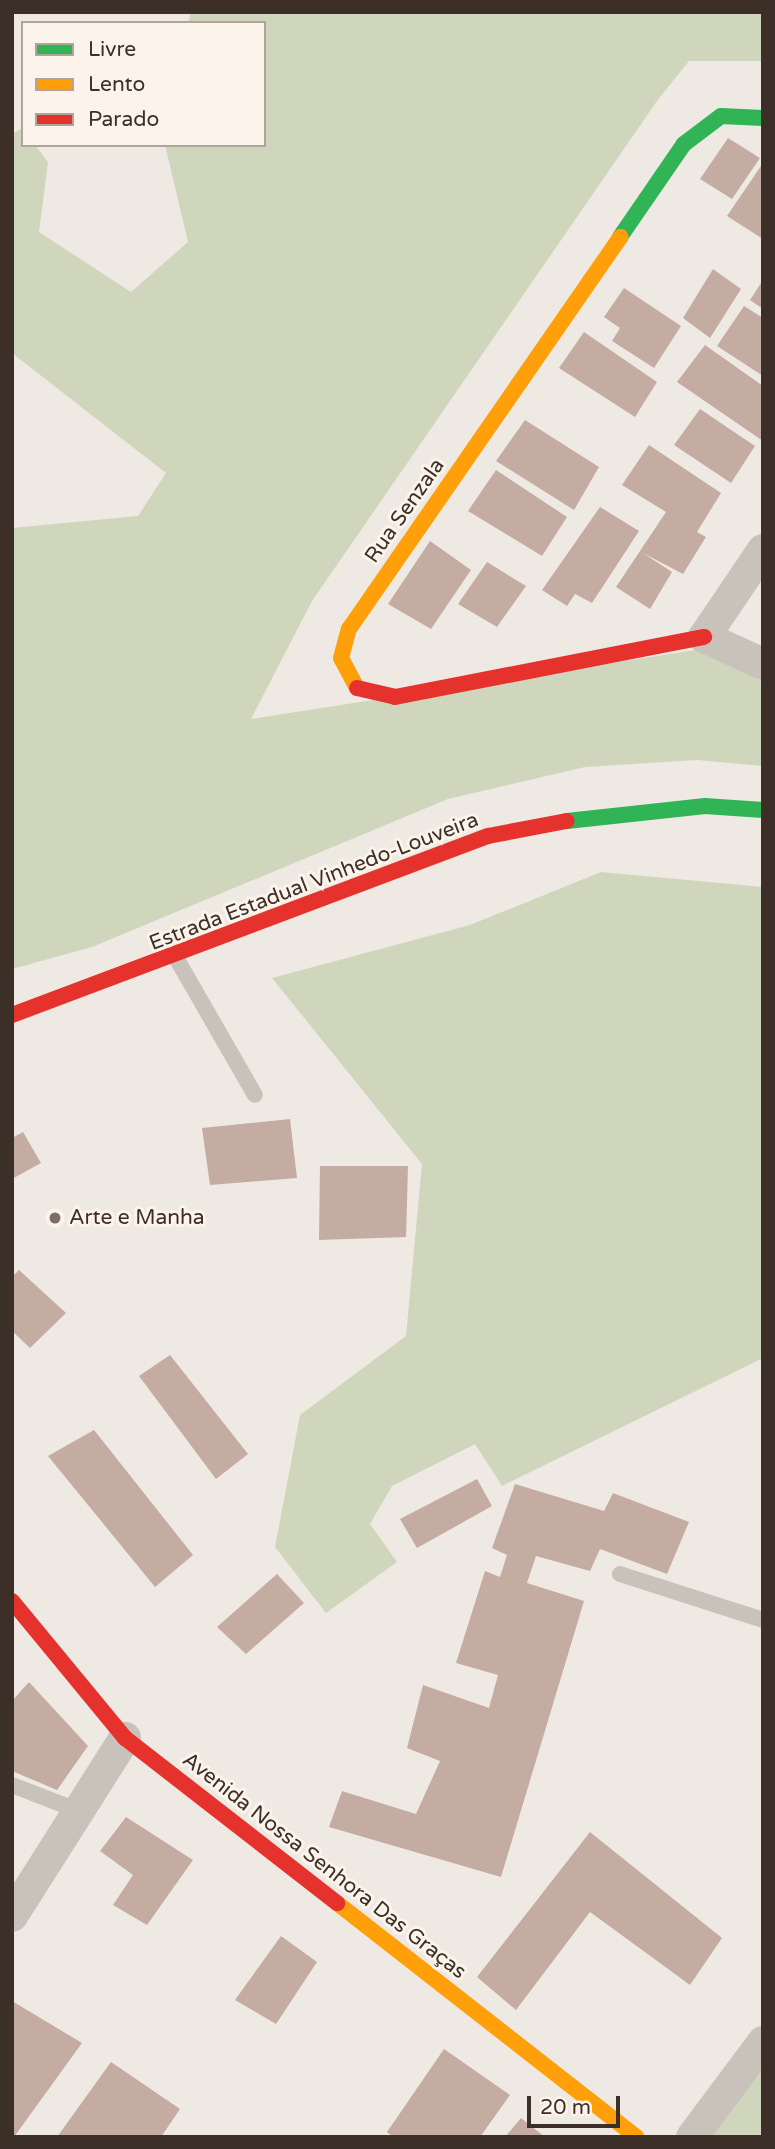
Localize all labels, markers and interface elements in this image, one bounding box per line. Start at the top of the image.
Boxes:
legend [21,21,266,147]
text: Livre [88,37,136,62]
text: Lento [88,72,145,97]
text: Parado [88,107,159,132]
street label: Rua Senzala [360,454,450,568]
street label: Estrada Estadual Vinhedo-Louveira [146,807,482,957]
place label: Arte e Manha [69,1205,205,1231]
marker: Arte e Manha [47,1210,63,1226]
street label: Avenida Nossa Senhora Das Graças [177,1747,471,1985]
scale bar [530,2082,623,2126]
text: 20 m [540,2095,591,2120]

